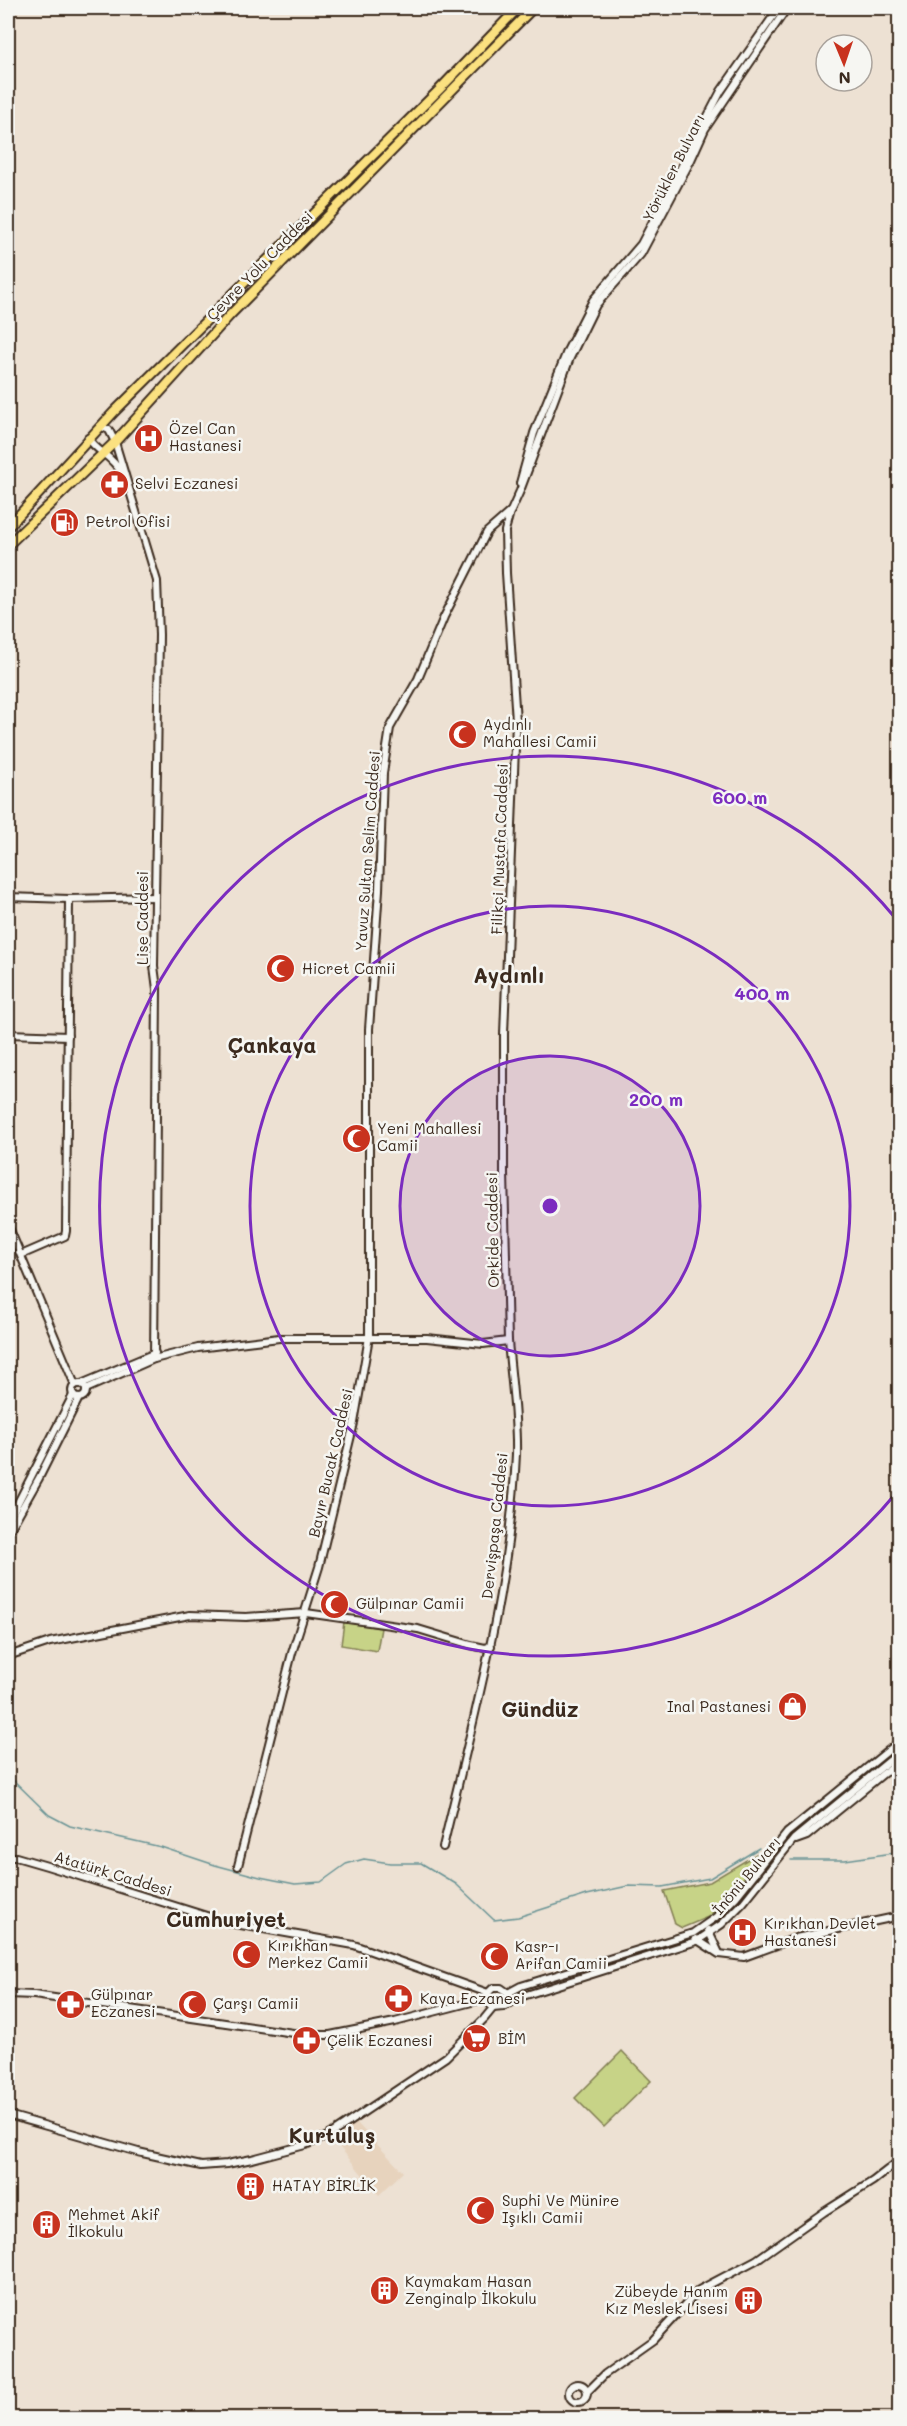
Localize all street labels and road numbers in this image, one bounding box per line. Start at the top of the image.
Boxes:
street label: Yörükler Bulvarı [637,110,709,225]
street label: Çevre Yolu Caddesi [202,206,317,325]
street label: Yavuz Sultan Selim Caddesi [350,750,384,952]
street label: Filikçi Mustafa Caddesi [486,763,512,935]
street label: Lise Caddesi [132,871,152,965]
street label: Orkide Caddesi [481,1172,503,1288]
street label: Bayır Bucak Caddesi [303,1386,357,1539]
street label: Dervişpaşa Caddesi [476,1452,512,1600]
street label: İnönü Bulvarı [708,1832,785,1919]
street label: Atatürk Caddesi [52,1846,174,1900]

